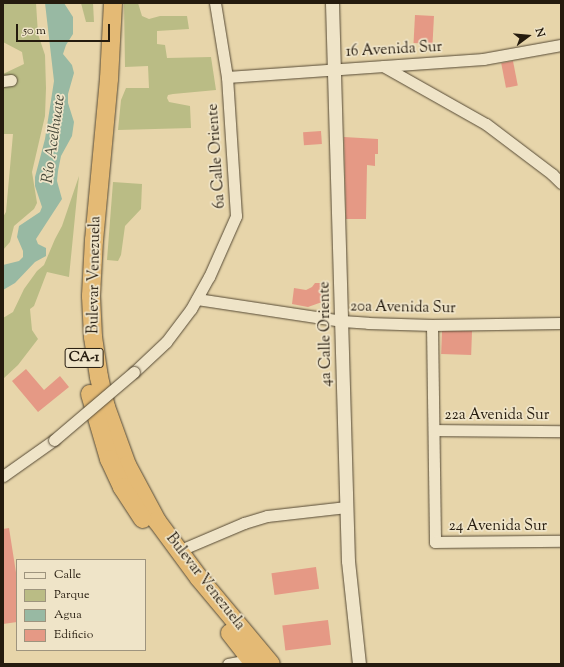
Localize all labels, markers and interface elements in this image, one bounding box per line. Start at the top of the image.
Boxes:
scale bar [18,16,112,42]
north arrow [508,16,548,56]
text: 50 m [23,22,46,40]
text: N [531,26,548,39]
street label: 16 Avenida Sur [345,38,443,62]
water label: Río Acelhuate [39,93,71,185]
street label: 6a Calle Oriente [204,103,230,209]
street label: Bulevar Venezuela [85,216,105,334]
street label: 4a Calle Oriente [316,281,336,387]
street label: 20a Avenida Sur [350,298,456,318]
road number: CA-1 [64,346,104,370]
street label: 22a Avenida Sur [445,407,549,425]
street label: 24 Avenida Sur [449,518,547,536]
street label: Bulevar Venezuela [162,530,248,634]
legend [16,559,146,651]
text: Calle [54,566,81,584]
text: Parque [54,586,90,604]
text: Agua [54,606,82,624]
text: Edificio [54,626,93,644]

